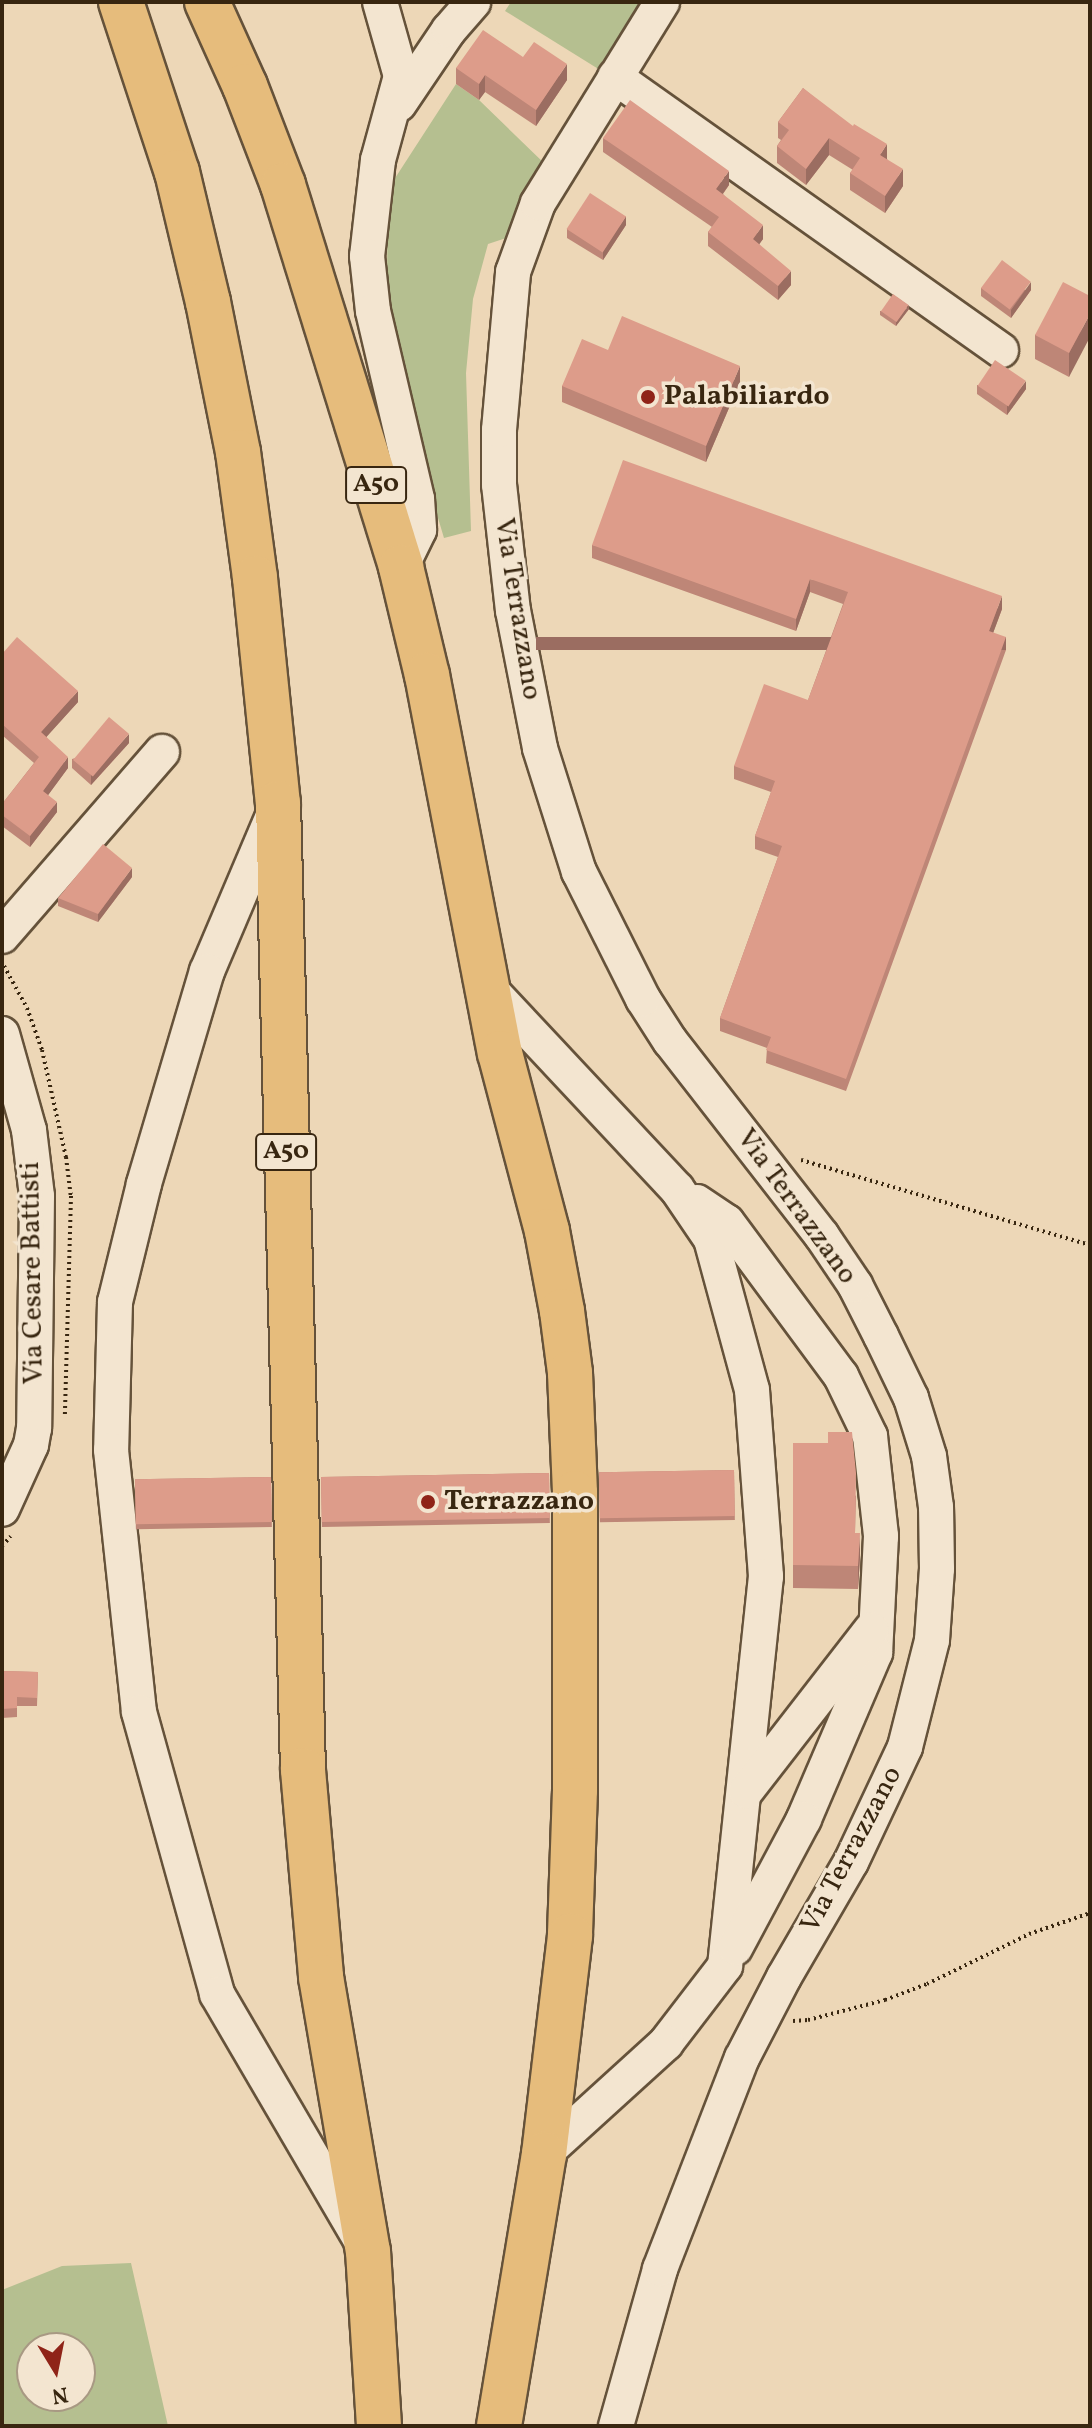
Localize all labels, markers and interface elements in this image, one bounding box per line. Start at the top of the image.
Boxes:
place label: Palabiliardo [664,380,830,414]
marker: Palabiliardo [639,388,657,406]
road number: A50 [344,463,408,507]
street label: Via Terrazzano [486,515,548,703]
street label: Via Terrazzano [728,1122,864,1292]
road number: A50 [254,1130,318,1174]
street label: Via Cesare Battisti [14,1161,52,1385]
place label: Terrazzano [444,1485,594,1519]
marker: Terrazzano [419,1493,437,1511]
street label: Via Terrazzano [794,1761,910,1939]
north arrow [16,2332,96,2412]
text: N [49,2378,70,2411]

